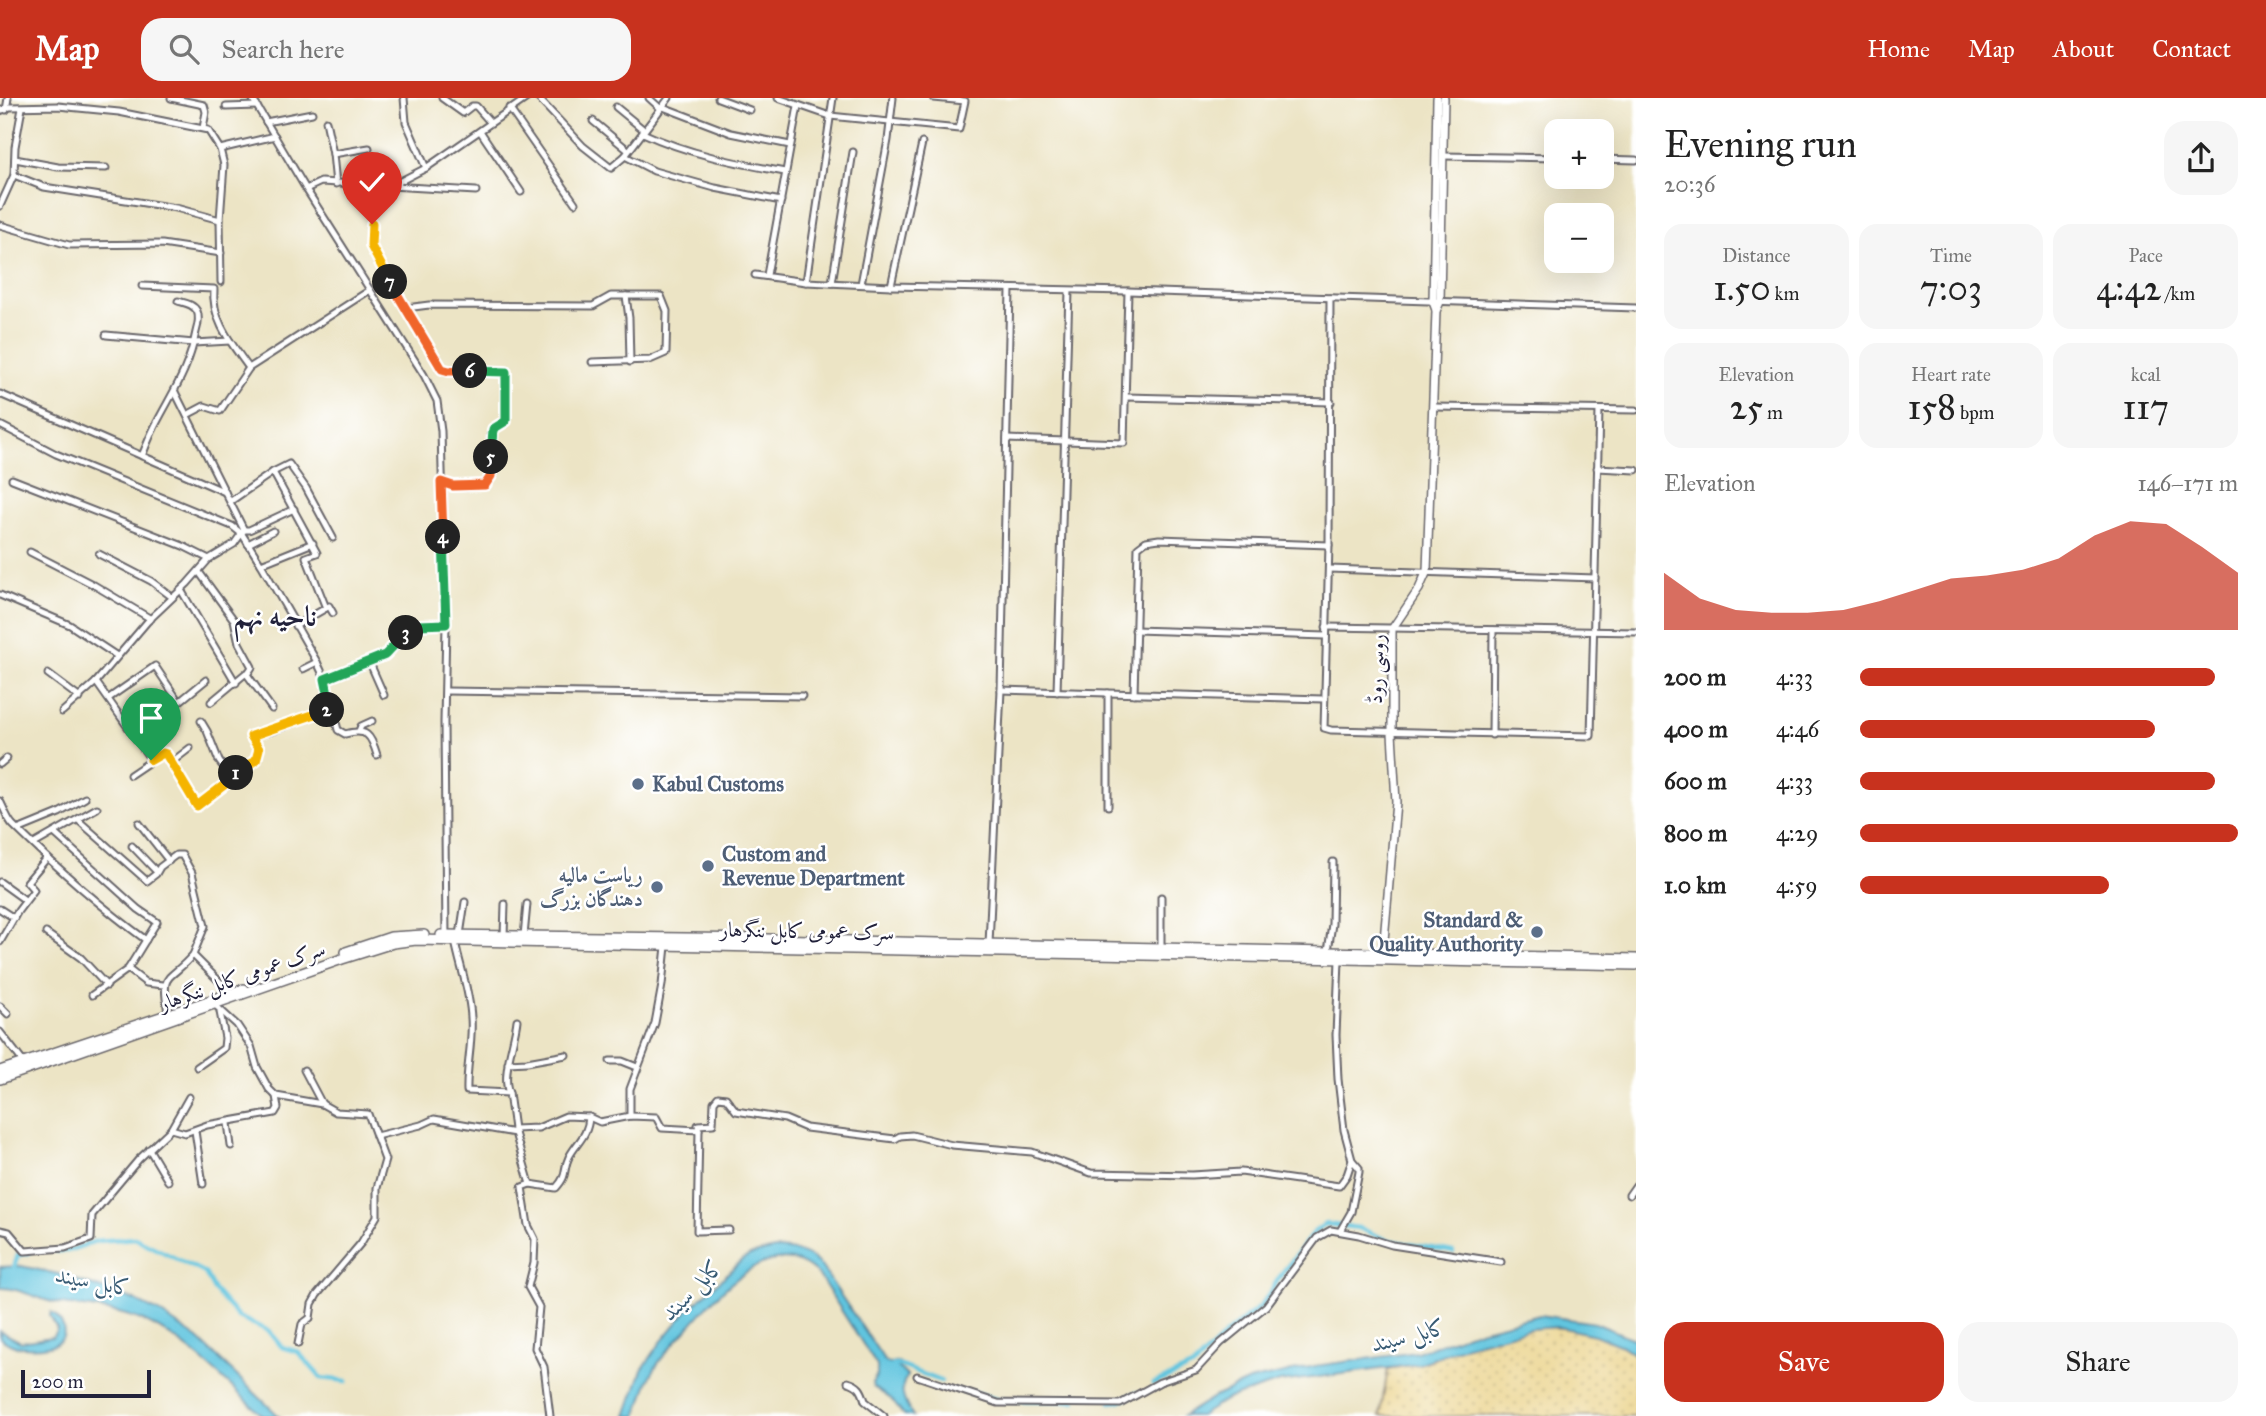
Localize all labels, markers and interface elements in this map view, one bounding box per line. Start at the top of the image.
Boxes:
search box [141,18,631,81]
text: Map [35,29,99,69]
icon: search [165,30,203,68]
text: Search here [221,33,345,65]
text: Home [1867,34,1930,64]
text: Map [1968,34,2015,64]
text: About [2053,34,2114,64]
text: Contact [2152,34,2231,64]
map controls [1544,119,1614,273]
button: + [1544,119,1614,189]
text: Evening run [1664,121,1857,167]
button: share [2164,121,2238,195]
pin [342,152,402,224]
icon: check [353,163,391,201]
text: 20:36 [1664,170,1716,198]
button: − [1544,203,1614,273]
text: Distance [1722,244,1790,267]
text: Time [1930,244,1972,267]
text: Pace [2128,244,2163,267]
pin: 7 [372,264,408,300]
text: 1.50 [1713,267,1771,310]
text: 7:03 [1920,267,1982,310]
text: 4:42 [2096,267,2161,310]
text: 7 [384,270,395,293]
text: km [1771,282,1799,305]
text: /km [2161,282,2195,305]
pin: 6 [452,354,488,388]
text: 6 [465,359,474,382]
text: Elevation [1719,363,1794,386]
text: Heart rate [1911,363,1991,386]
text: kcal [2131,363,2161,386]
text: 25 [1730,386,1763,429]
text: 158 [1907,386,1956,429]
text: 117 [2122,386,2169,429]
text: m [1763,401,1783,424]
text: bpm [1956,401,1995,424]
pin: 5 [474,440,508,474]
text: 5 [486,445,495,468]
text: Elevation [1664,469,1755,497]
text: 146–171 m [2138,469,2238,497]
pin: 4 [426,520,460,555]
text: 4 [437,525,448,548]
district label: ناحیه نهم [233,599,317,642]
pin: 3 [388,616,424,650]
text: 3 [402,621,409,644]
street label: روسی روڈ [1362,634,1392,705]
text: 200 m [1664,663,1726,691]
text: 4:33 [1776,663,1813,691]
pin [121,688,181,760]
pin: 2 [310,692,344,728]
text: 2 [322,698,331,721]
icon: arrive [132,699,170,737]
text: 400 m [1664,715,1728,743]
text: 4:46 [1776,715,1819,743]
pin: 1 [218,756,254,790]
text: 1 [232,761,239,784]
text: 600 m [1664,767,1727,795]
text: 4:33 [1776,767,1813,795]
place label: Kabul Customs [652,771,784,797]
marker: Kabul Customs [630,776,646,792]
text: 800 m [1664,819,1727,847]
text: 4:29 [1776,819,1818,847]
place label: Custom and Revenue Department [722,841,905,891]
marker: Custom and Revenue Department [700,858,716,874]
place label: ریاست مالیه دهندگان بزرگ [540,862,643,912]
text: 1.0 km [1664,871,1726,899]
text: 4:59 [1776,871,1818,899]
marker: ریاست مالیه دهندگان بزرگ [649,879,665,895]
place label: Standard & Quality Authority [1369,907,1524,957]
street label: سرک عمومی کابل ننگرهار [718,916,894,948]
marker: Standard & Quality Authority [1529,924,1545,940]
street label: سرک عمومی کابل ننگرهار [153,935,329,1019]
water label: کابل سيند [655,1252,731,1328]
water label: کابل سيند [53,1260,135,1305]
water label: کابل سيند [1368,1312,1451,1361]
button: Save [1664,1322,1944,1402]
button: Share [1958,1322,2238,1402]
scale bar [21,1367,150,1399]
text: 200 m [32,1370,84,1393]

